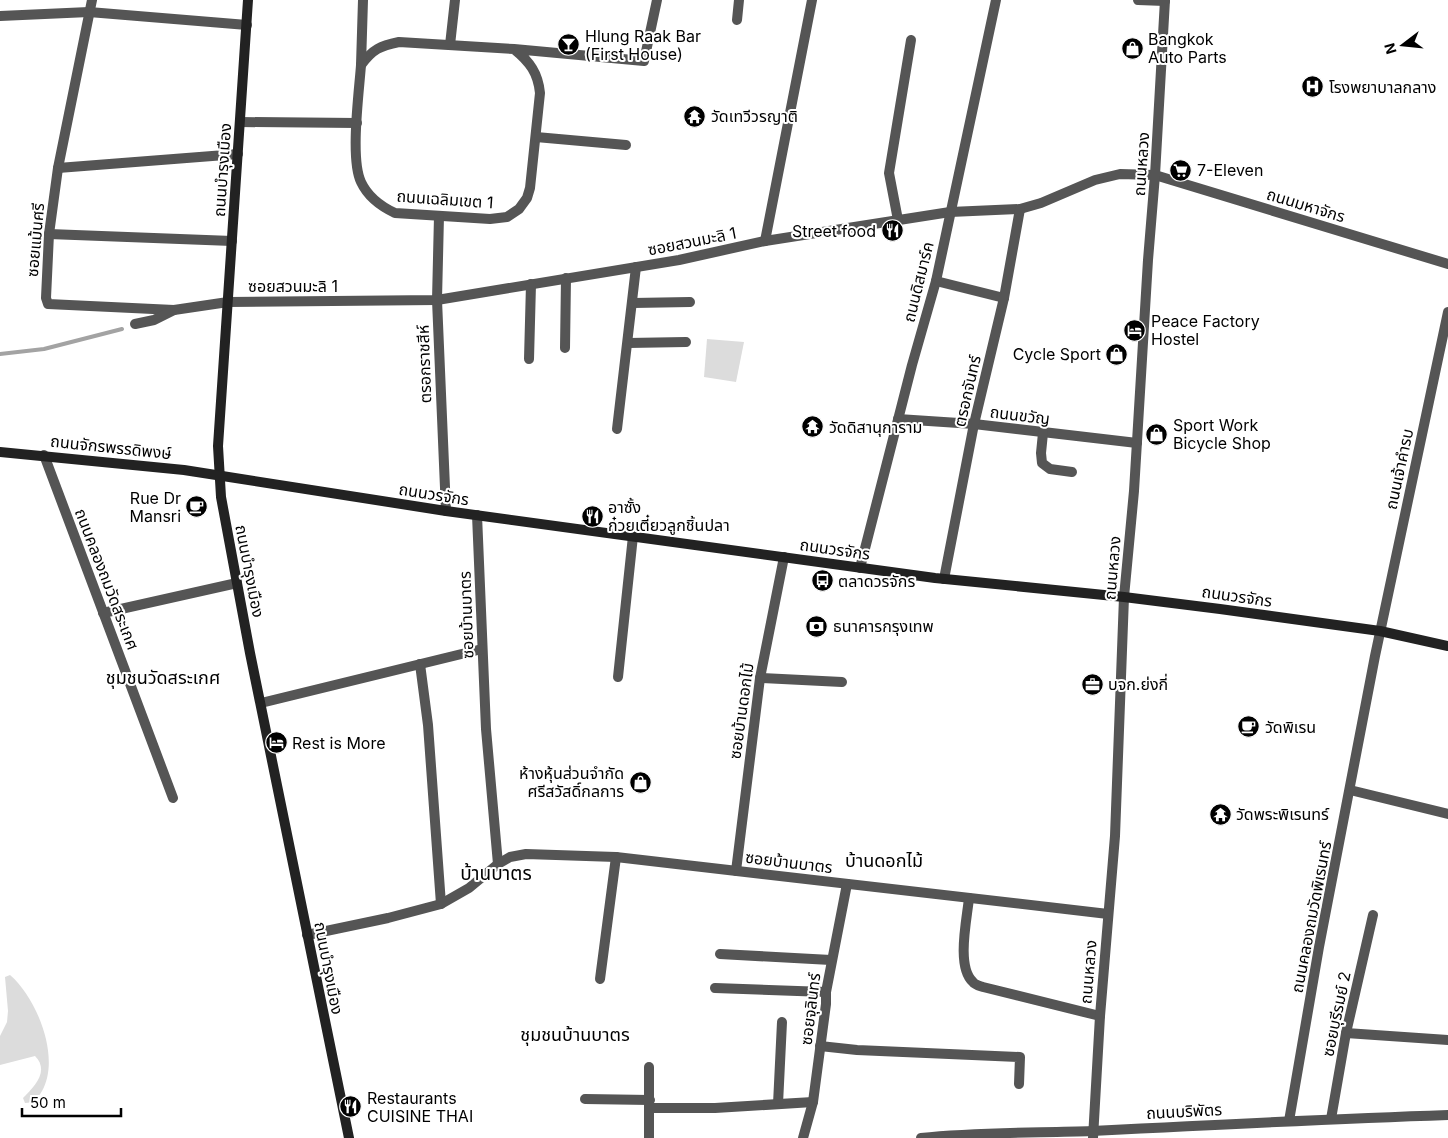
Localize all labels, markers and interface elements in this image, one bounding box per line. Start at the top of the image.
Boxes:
north arrow [1378,20,1428,70]
place label: Hlung Raak Bar (First House) [585,26,701,64]
place label: Bangkok Auto Parts [1148,29,1227,67]
bar icon: Hlung Raak Bar (First House) [557,33,581,57]
shop icon: Bangkok Auto Parts [1120,36,1144,60]
text: N [1380,41,1400,56]
hospital icon: โรงพยาบาลกลาง [1301,75,1325,99]
place label: โรงพยาบาลกลาง [1329,77,1436,97]
temple icon: วัดเทวีวรญาติ [683,104,707,128]
place label: วัดเทวีวรญาติ [711,106,798,126]
street label: ถนนบำรุงเมือง [209,122,235,218]
street label: ถนนหลวง [1129,131,1153,197]
supermarket icon: 7-Eleven [1169,158,1193,182]
place label: 7-Eleven [1197,160,1263,180]
street label: ถนนมหาจักร [1264,184,1348,226]
street label: ถนนเฉลิมเขต 1 [396,186,494,212]
street label: ซอยแม้นศรี [22,202,48,278]
restaurant icon: Street food [880,219,904,243]
place label: Street food [792,221,876,241]
street label: ซอยสวนมะลิ 1 [646,223,738,259]
street label: ถนนดิสมาร์ค [898,240,938,324]
street label: ซอยสวนมะลิ 1 [248,276,338,296]
place label: Peace Factory Hostel [1151,311,1260,349]
hotel icon: Peace Factory Hostel [1123,318,1147,342]
street label: ตรอกราชสีห์ [413,324,435,404]
shop icon: Cycle Sport [1105,342,1129,366]
place label: Cycle Sport [1013,344,1101,364]
street label: ตรอกจันทร์ [949,353,985,429]
street label: ถนนขวัญ [989,401,1051,429]
temple icon: วัดดิสานุการาม [801,415,825,439]
place label: Sport Work Bicycle Shop [1173,415,1271,453]
place label: วัดดิสานุการาม [829,417,922,437]
shop icon: Sport Work Bicycle Shop [1145,422,1169,446]
street label: ถนนเจ้าคำรบ [1381,427,1417,511]
street label: ถนนจักรพรรดิพงษ์ [49,431,173,463]
street label: ถนนวรจักร [397,479,471,509]
place label: Rue Dr Mansri [130,488,181,526]
cafe icon: Rue Dr Mansri [185,495,209,519]
place label: อาซั้ง ก๋วยเตี๋ยวลูกชิ้นปลา [608,497,730,535]
restaurant icon: อาซั้ง ก๋วยเตี๋ยวลูกชิ้นปลา [580,504,604,528]
street label: ถนนคลองถมวัดสระเกศ [71,505,143,653]
street label: ถนนบำรุงเมือง [231,523,269,619]
street label: ถนนวรจักร [799,534,872,564]
street label: ถนนหลวง [1099,535,1125,601]
bus stop icon: ตลาดวรจักร [810,569,834,593]
street label: ซอยบ้านบาตร [454,571,478,659]
place label: ตลาดวรจักร [838,571,915,591]
street label: ถนนวรจักร [1201,581,1274,611]
bank icon: ธนาคารกรุงเทพ [805,614,829,638]
place label: ธนาคารกรุงเทพ [833,616,934,636]
street label: ซอยบ้านดอกไม้ [724,662,758,760]
district label: ชุมชนวัดสระเกศ [106,667,220,689]
office icon: บจก.ย่งกี่ [1080,672,1104,696]
place label: บจก.ย่งกี่ [1108,673,1168,694]
cafe icon: วัดพิเรน [1237,715,1261,739]
place label: วัดพิเรน [1265,717,1316,737]
hotel icon: Rest is More [264,731,288,755]
place label: Rest is More [292,733,386,753]
place label: ห้างหุ้นส่วนจำกัด ศรีสวัสดิ์กลการ [519,763,624,801]
shop icon: ห้างหุ้นส่วนจำกัด ศรีสวัสดิ์กลการ [628,770,652,794]
temple icon: วัดพระพิเรนทร์ [1208,802,1232,826]
place label: วัดพระพิเรนทร์ [1236,804,1330,824]
street label: ถนนคลองถมวัดพิเรนทร์ [1286,839,1336,995]
street label: ซอยบ้านบาตร [744,847,834,877]
district label: บ้านดอกไม้ [845,850,923,871]
district label: บ้านบาตร [460,862,532,885]
street label: ถนนบำรุงเมือง [310,920,348,1016]
street label: ถนนหลวง [1075,939,1101,1005]
street label: ซอยบุรีรมย์ 2 [1317,970,1355,1058]
street label: ซอยจุลินทร์ [796,971,824,1046]
district label: ชุมชนบ้านบาตร [520,1024,630,1046]
scale bar [22,1086,121,1118]
place label: Restaurants CUISINE THAI [367,1088,473,1126]
text: 50 m [30,1093,66,1112]
restaurant icon: Restaurants CUISINE THAI [339,1095,363,1119]
street label: ถนนบริพัตร [1146,1099,1223,1123]

